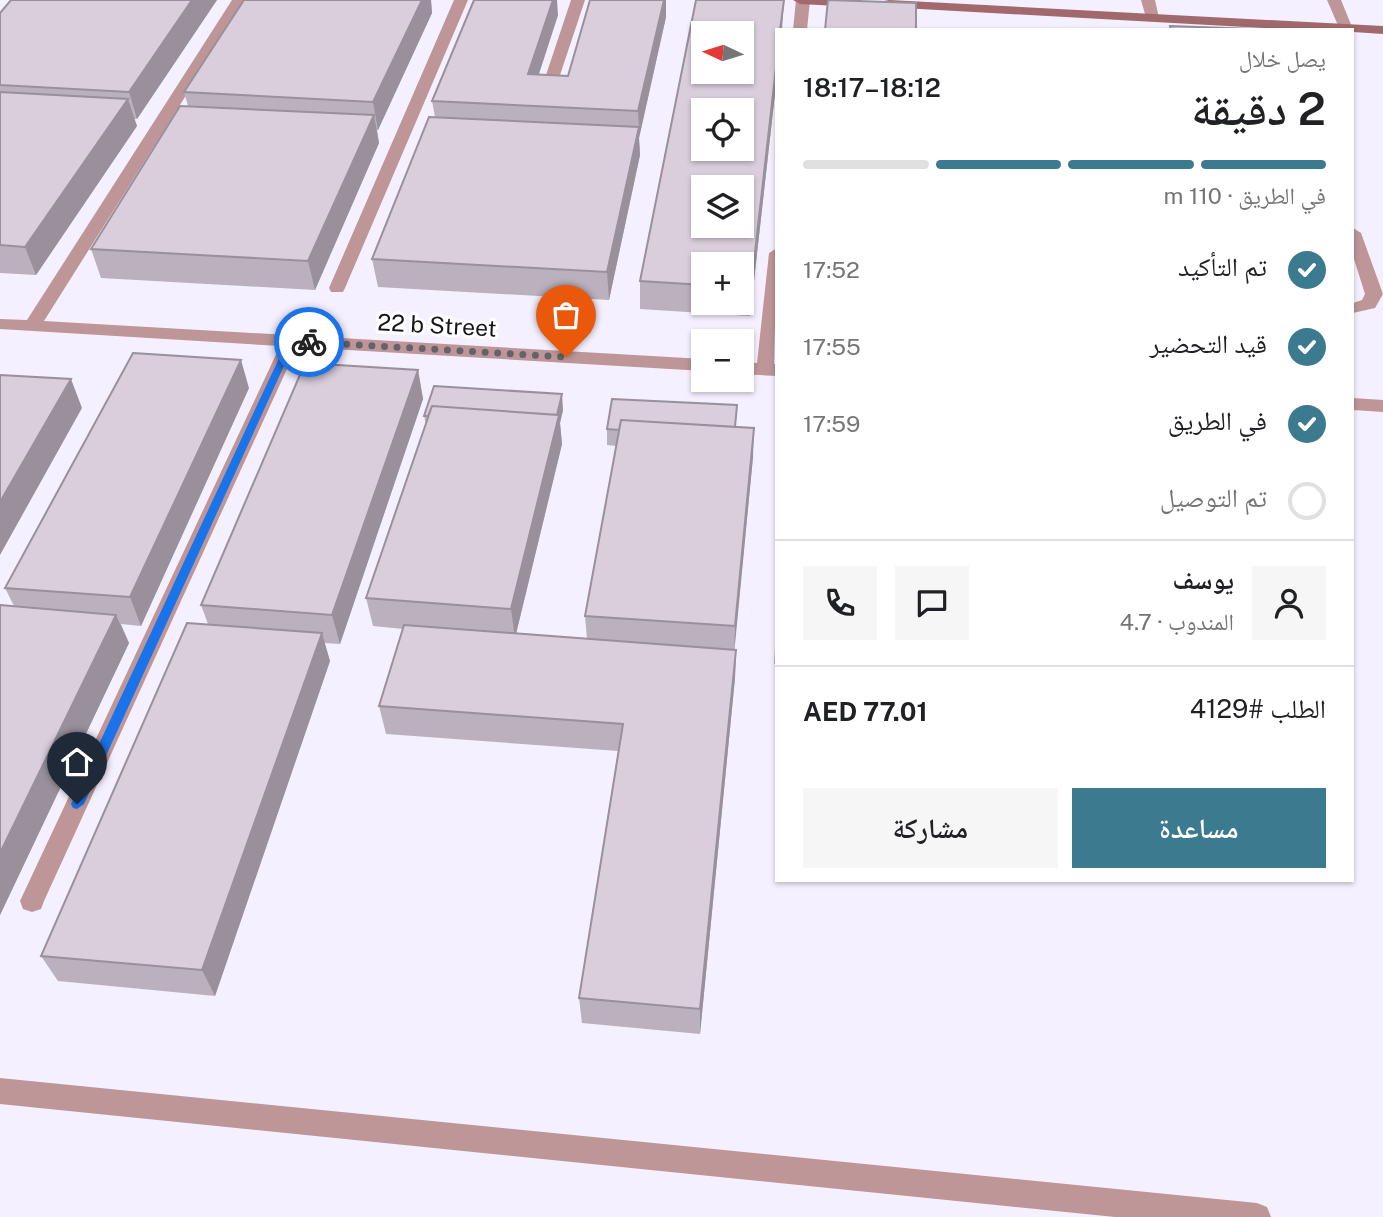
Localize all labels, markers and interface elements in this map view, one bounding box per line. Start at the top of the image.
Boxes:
north arrow [691,21,754,84]
map controls [691,21,754,392]
text: يصل خلال [1239,45,1326,72]
text: 18:12–18:17 [803,72,941,103]
text: 2 دقيقة [1191,81,1326,135]
button: locate [691,98,754,161]
button: layers [691,175,754,238]
text: في الطريق · 110 m [1164,182,1326,209]
text: تم التأكيد [1178,251,1267,282]
icon: check [1288,251,1326,289]
button: + [691,252,754,315]
text: 17:52 [803,256,860,283]
pin [536,285,596,357]
icon: bag [547,296,585,334]
courier [274,307,344,377]
street label: 22 b Street [377,308,497,342]
icon: bike [290,323,328,361]
text: قيد التحضير [1150,328,1267,359]
icon: check [1288,328,1326,366]
button: − [691,329,754,392]
text: 17:55 [803,333,861,360]
text: في الطريق [1168,405,1267,436]
icon: check [1288,405,1326,443]
text: 17:59 [803,410,860,437]
text: تم التوصيل [1160,482,1267,513]
text: يوسف [1173,564,1234,595]
button: phone [803,566,877,640]
button: chat [895,566,969,640]
button: person [1252,566,1326,640]
text: المندوب · 4.7 [1119,608,1234,635]
text: الطلب #4129 [1190,693,1326,724]
text: AED 77.01 [803,696,928,727]
pin [47,732,107,804]
icon: home [58,743,96,781]
button: مشاركة [803,788,1058,868]
button: مساعدة [1072,788,1326,868]

